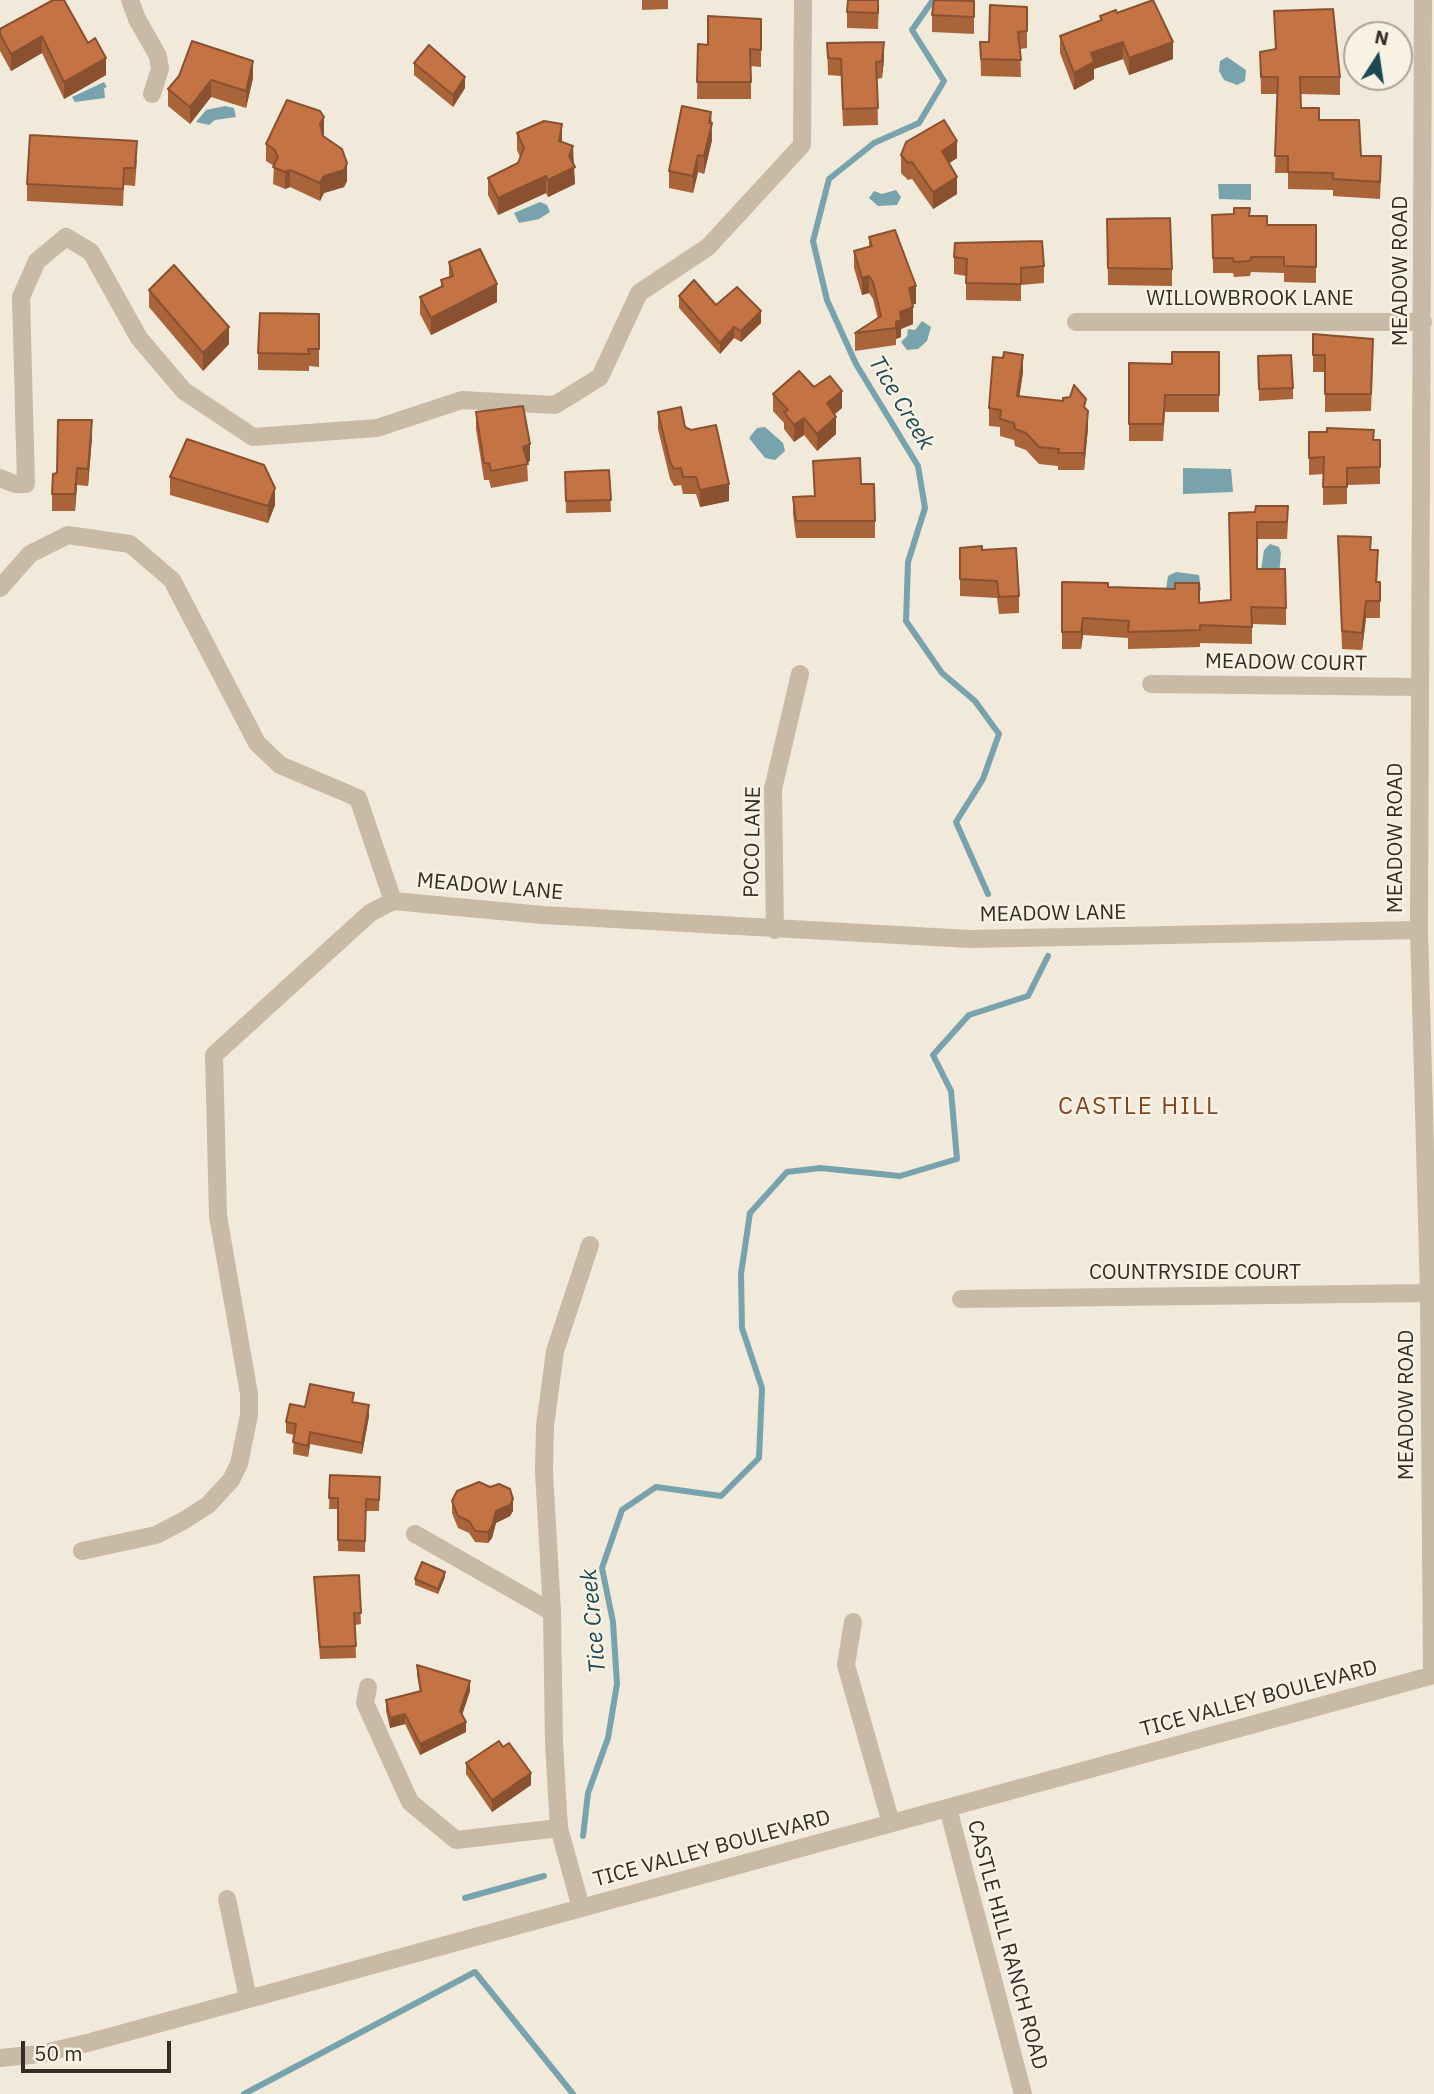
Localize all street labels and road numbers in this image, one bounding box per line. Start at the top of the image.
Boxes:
street label: MEADOW ROAD [1388,196,1414,346]
street label: WILLOWBROOK LANE [1146,286,1354,312]
street label: MEADOW COURT [1205,649,1367,677]
street label: MEADOW ROAD [1383,763,1409,913]
street label: POCO LANE [739,786,767,898]
street label: MEADOW LANE [416,868,564,906]
street label: MEADOW LANE [979,900,1127,928]
street label: COUNTRYSIDE COURT [1089,1260,1301,1286]
street label: MEADOW ROAD [1394,1330,1420,1480]
street label: TICE VALLEY BOULEVARD [1138,1655,1380,1743]
street label: TICE VALLEY BOULEVARD [591,1805,833,1893]
street label: CASTLE HILL RANCH ROAD [962,1817,1052,2073]

